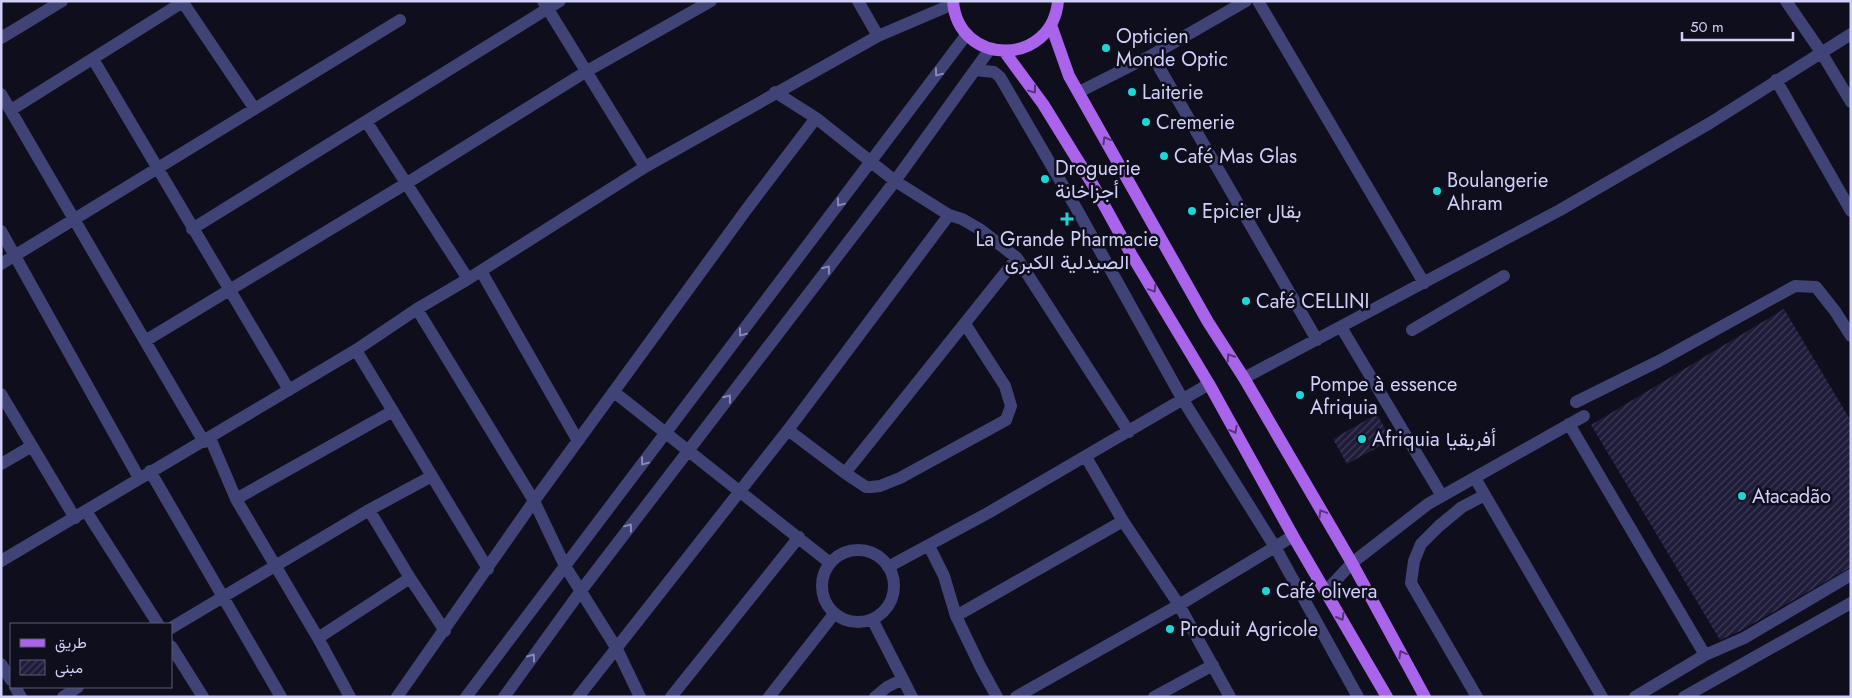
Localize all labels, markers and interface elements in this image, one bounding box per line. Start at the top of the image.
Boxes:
scale bar [1682,10,1793,42]
text: 50 m [1690,16,1724,38]
place label: Opticien Monde Optic [1116,22,1228,74]
marker: Opticien Monde Optic [1100,42,1112,54]
one-way arrow [935,67,943,76]
place label: Laiterie [1142,78,1203,107]
one-way arrow [1027,84,1036,94]
marker: Laiterie [1126,86,1138,98]
place label: Cremerie [1156,108,1235,137]
marker: Cremerie [1140,116,1152,128]
one-way arrow [1103,137,1113,146]
place label: Café Mas Glas [1174,142,1297,171]
marker: Café Mas Glas [1158,150,1170,162]
place label: Droguerie أجزاخانة [1055,154,1141,206]
place label: Boulangerie Ahram [1447,166,1548,218]
marker: Droguerie أجزاخانة [1039,173,1051,185]
marker: Boulangerie Ahram [1431,185,1443,197]
one-way arrow [837,197,846,207]
place label: Epicier بقال [1202,197,1301,226]
marker: Epicier بقال [1186,205,1198,217]
marker: La Grande Pharmacie الصيدلية الكبرى [1061,213,1073,225]
place label: La Grande Pharmacie الصيدلية الكبرى [975,225,1159,277]
one-way arrow [822,266,830,275]
one-way arrow [1146,284,1156,293]
place label: Café CELLINI [1256,287,1369,316]
marker: Café CELLINI [1240,295,1252,307]
one-way arrow [739,327,747,336]
one-way arrow [1227,354,1237,363]
place label: Pompe à essence Afriquia [1310,370,1457,422]
marker: Pompe à essence Afriquia [1294,389,1306,401]
one-way arrow [722,394,731,404]
one-way arrow [1228,425,1238,434]
place label: Afriquia أفريقيا [1372,425,1496,454]
marker: Afriquia أفريقيا [1356,433,1368,445]
one-way arrow [641,456,649,465]
place label: Atacadão [1752,482,1831,511]
marker: Atacadão [1736,490,1748,502]
one-way arrow [1318,509,1328,518]
one-way arrow [623,523,632,533]
place label: Café olivera [1276,577,1377,606]
marker: Café olivera [1260,585,1272,597]
one-way arrow [1334,611,1344,620]
place label: Produit Agricole [1180,615,1318,644]
legend [10,623,172,688]
marker: Produit Agricole [1164,623,1176,635]
text: طريق [55,632,87,654]
one-way arrow [1398,650,1408,659]
one-way arrow [527,654,535,663]
text: مبنى [55,657,83,679]

